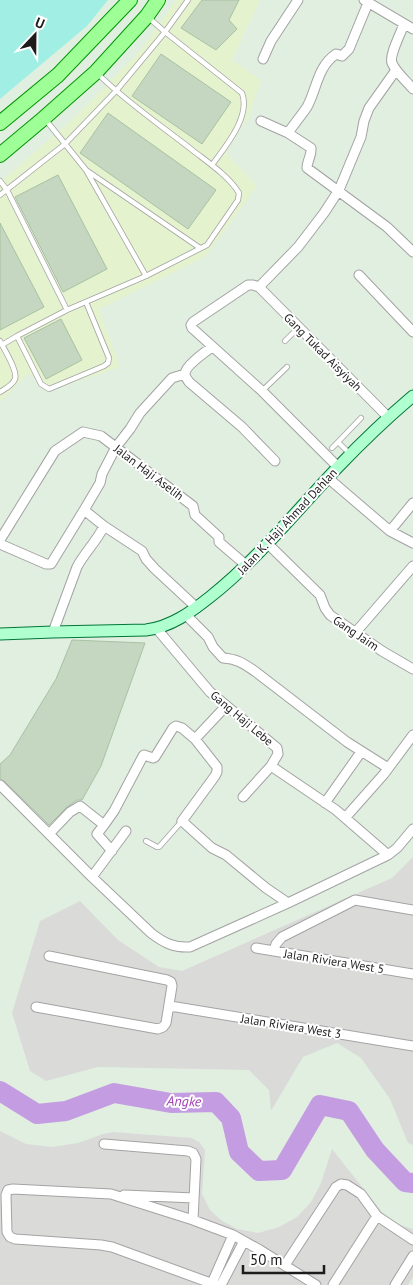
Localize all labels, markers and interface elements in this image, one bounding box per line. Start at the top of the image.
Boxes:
north arrow [10,10,60,60]
text: U [32,13,47,33]
street label: Gang Tukad Aisyiyah [281,310,365,394]
street label: Jalan Haji Aselih [110,440,187,503]
street label: Jalan K. Haji Ahmad Dahlan [233,465,340,578]
street label: Gang Jaim [330,612,382,654]
street label: Gang Haji Lebe [208,687,276,749]
street label: Jalan Riviera West 5 [282,945,385,976]
street label: Jalan Riviera West 3 [239,1010,342,1041]
water label: Angke [165,1091,202,1111]
scale bar [243,1242,324,1274]
text: 50 m [250,1250,283,1269]

